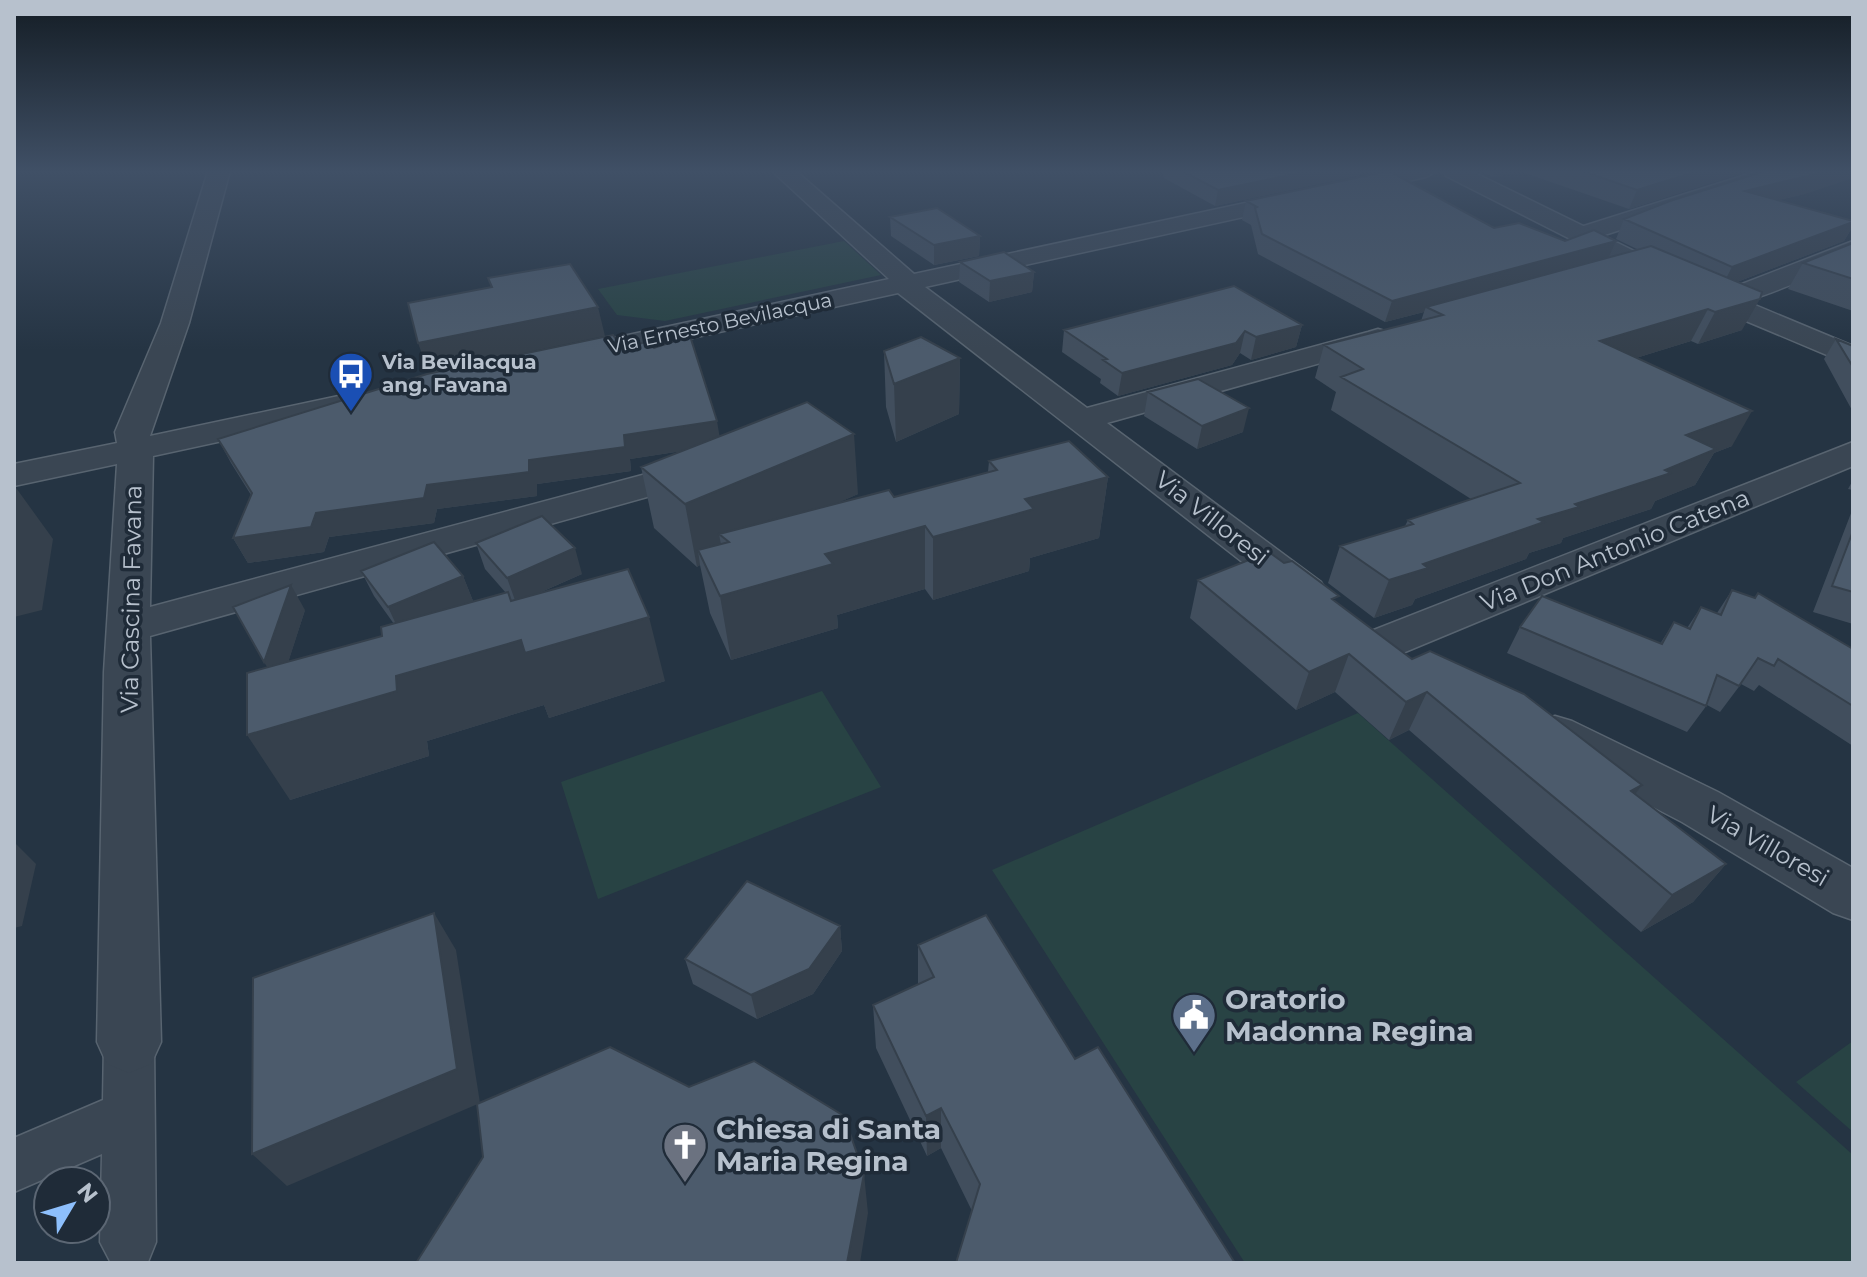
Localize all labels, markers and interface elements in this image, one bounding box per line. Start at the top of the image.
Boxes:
street label: Via Ernesto Bevilacqua [606,288,834,358]
bus stop icon: Via Bevilacqua ang. Favana [327,350,375,413]
place label: Via Bevilacqua ang. Favana [381,350,537,397]
street label: Via Villoresi [1150,465,1274,571]
street label: Via Don Antonio Catena [1476,483,1754,617]
street label: Via Cascina Favana [115,485,147,713]
street label: Via Villoresi [1702,799,1834,893]
place label: Oratorio Madonna Regina [1225,982,1474,1048]
public building icon: Oratorio Madonna Regina [1170,991,1218,1054]
place label: Chiesa di Santa Maria Regina [716,1112,941,1178]
church icon: Chiesa di Santa Maria Regina [661,1121,709,1184]
north arrow [32,1165,112,1245]
text: N [71,1178,103,1208]

